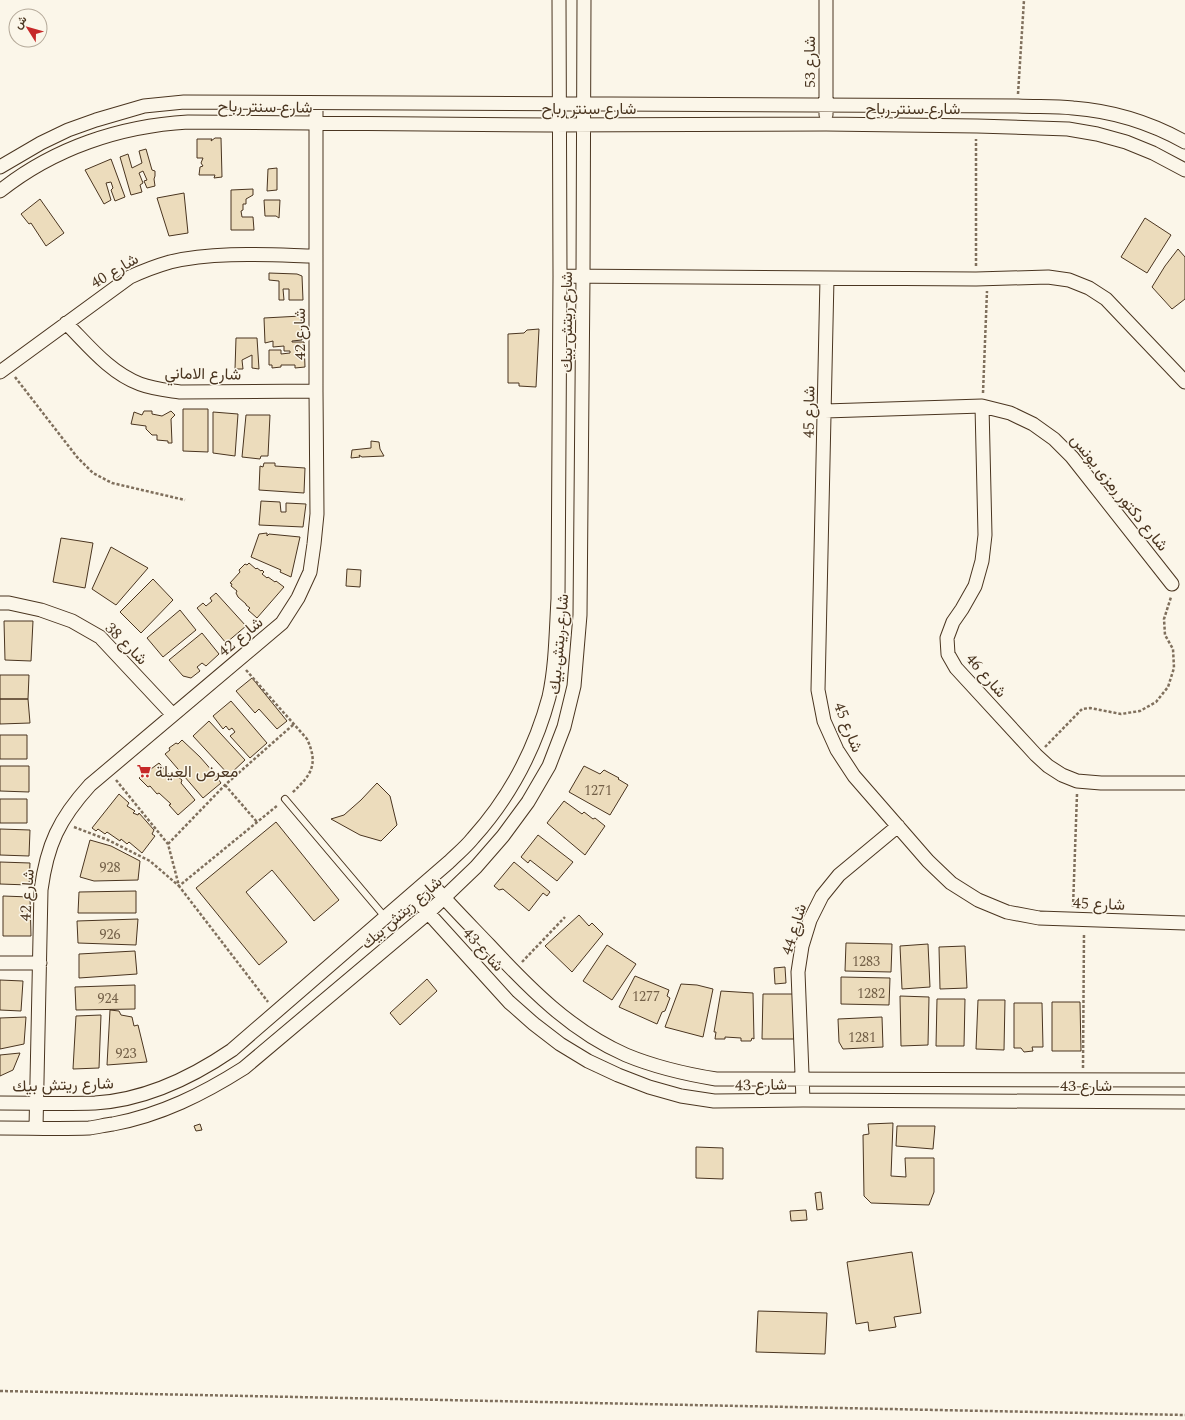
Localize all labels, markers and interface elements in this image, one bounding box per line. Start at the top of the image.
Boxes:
north arrow [8,8,48,48]
text: ش [10,12,31,33]
street label: شارع 53 [798,36,822,88]
street label: شارع سنتر رباح [217,94,313,120]
street label: شارع سنتر رباح [542,97,636,121]
street label: شارع سنتر رباح [866,97,960,121]
street label: شارع 40 [86,247,143,295]
street label: شارع ريتش بيك [555,271,579,373]
street label: شارع 42 [288,308,312,360]
street label: شارع الاماني [164,361,242,388]
street label: شارع 45 [797,386,821,438]
street label: شارع دكتور رمزى يونس [1064,429,1174,556]
street label: شارع ريتش بيك [543,593,575,696]
street label: شارع 42 [213,611,268,663]
street label: شارع 38 [99,617,153,671]
street label: شارع 46 [960,648,1012,703]
street label: شارع 45 [827,699,869,756]
place label: معرض العيلة [155,760,238,784]
supermarket icon: معرض العيلة [136,763,152,779]
house number: 1271 [584,780,612,801]
house number: 928 [100,857,121,878]
street label: شارع 42 [13,868,41,922]
street label: شارع ريتش بيك [356,870,448,955]
street label: شارع 45 [1072,891,1125,917]
street label: شارع 44 [775,901,813,958]
street label: شارع 43 [457,922,510,977]
house number: 926 [100,924,121,945]
house number: 1283 [852,951,880,972]
house number: 1282 [857,983,885,1004]
house number: 1277 [632,986,660,1007]
house number: 924 [98,988,119,1009]
house number: 1281 [848,1027,876,1048]
house number: 923 [116,1043,137,1064]
street label: شارع ريتش بيك [12,1071,114,1099]
street label: شارع 43 [735,1073,787,1097]
street label: شارع 43 [1060,1074,1112,1098]

